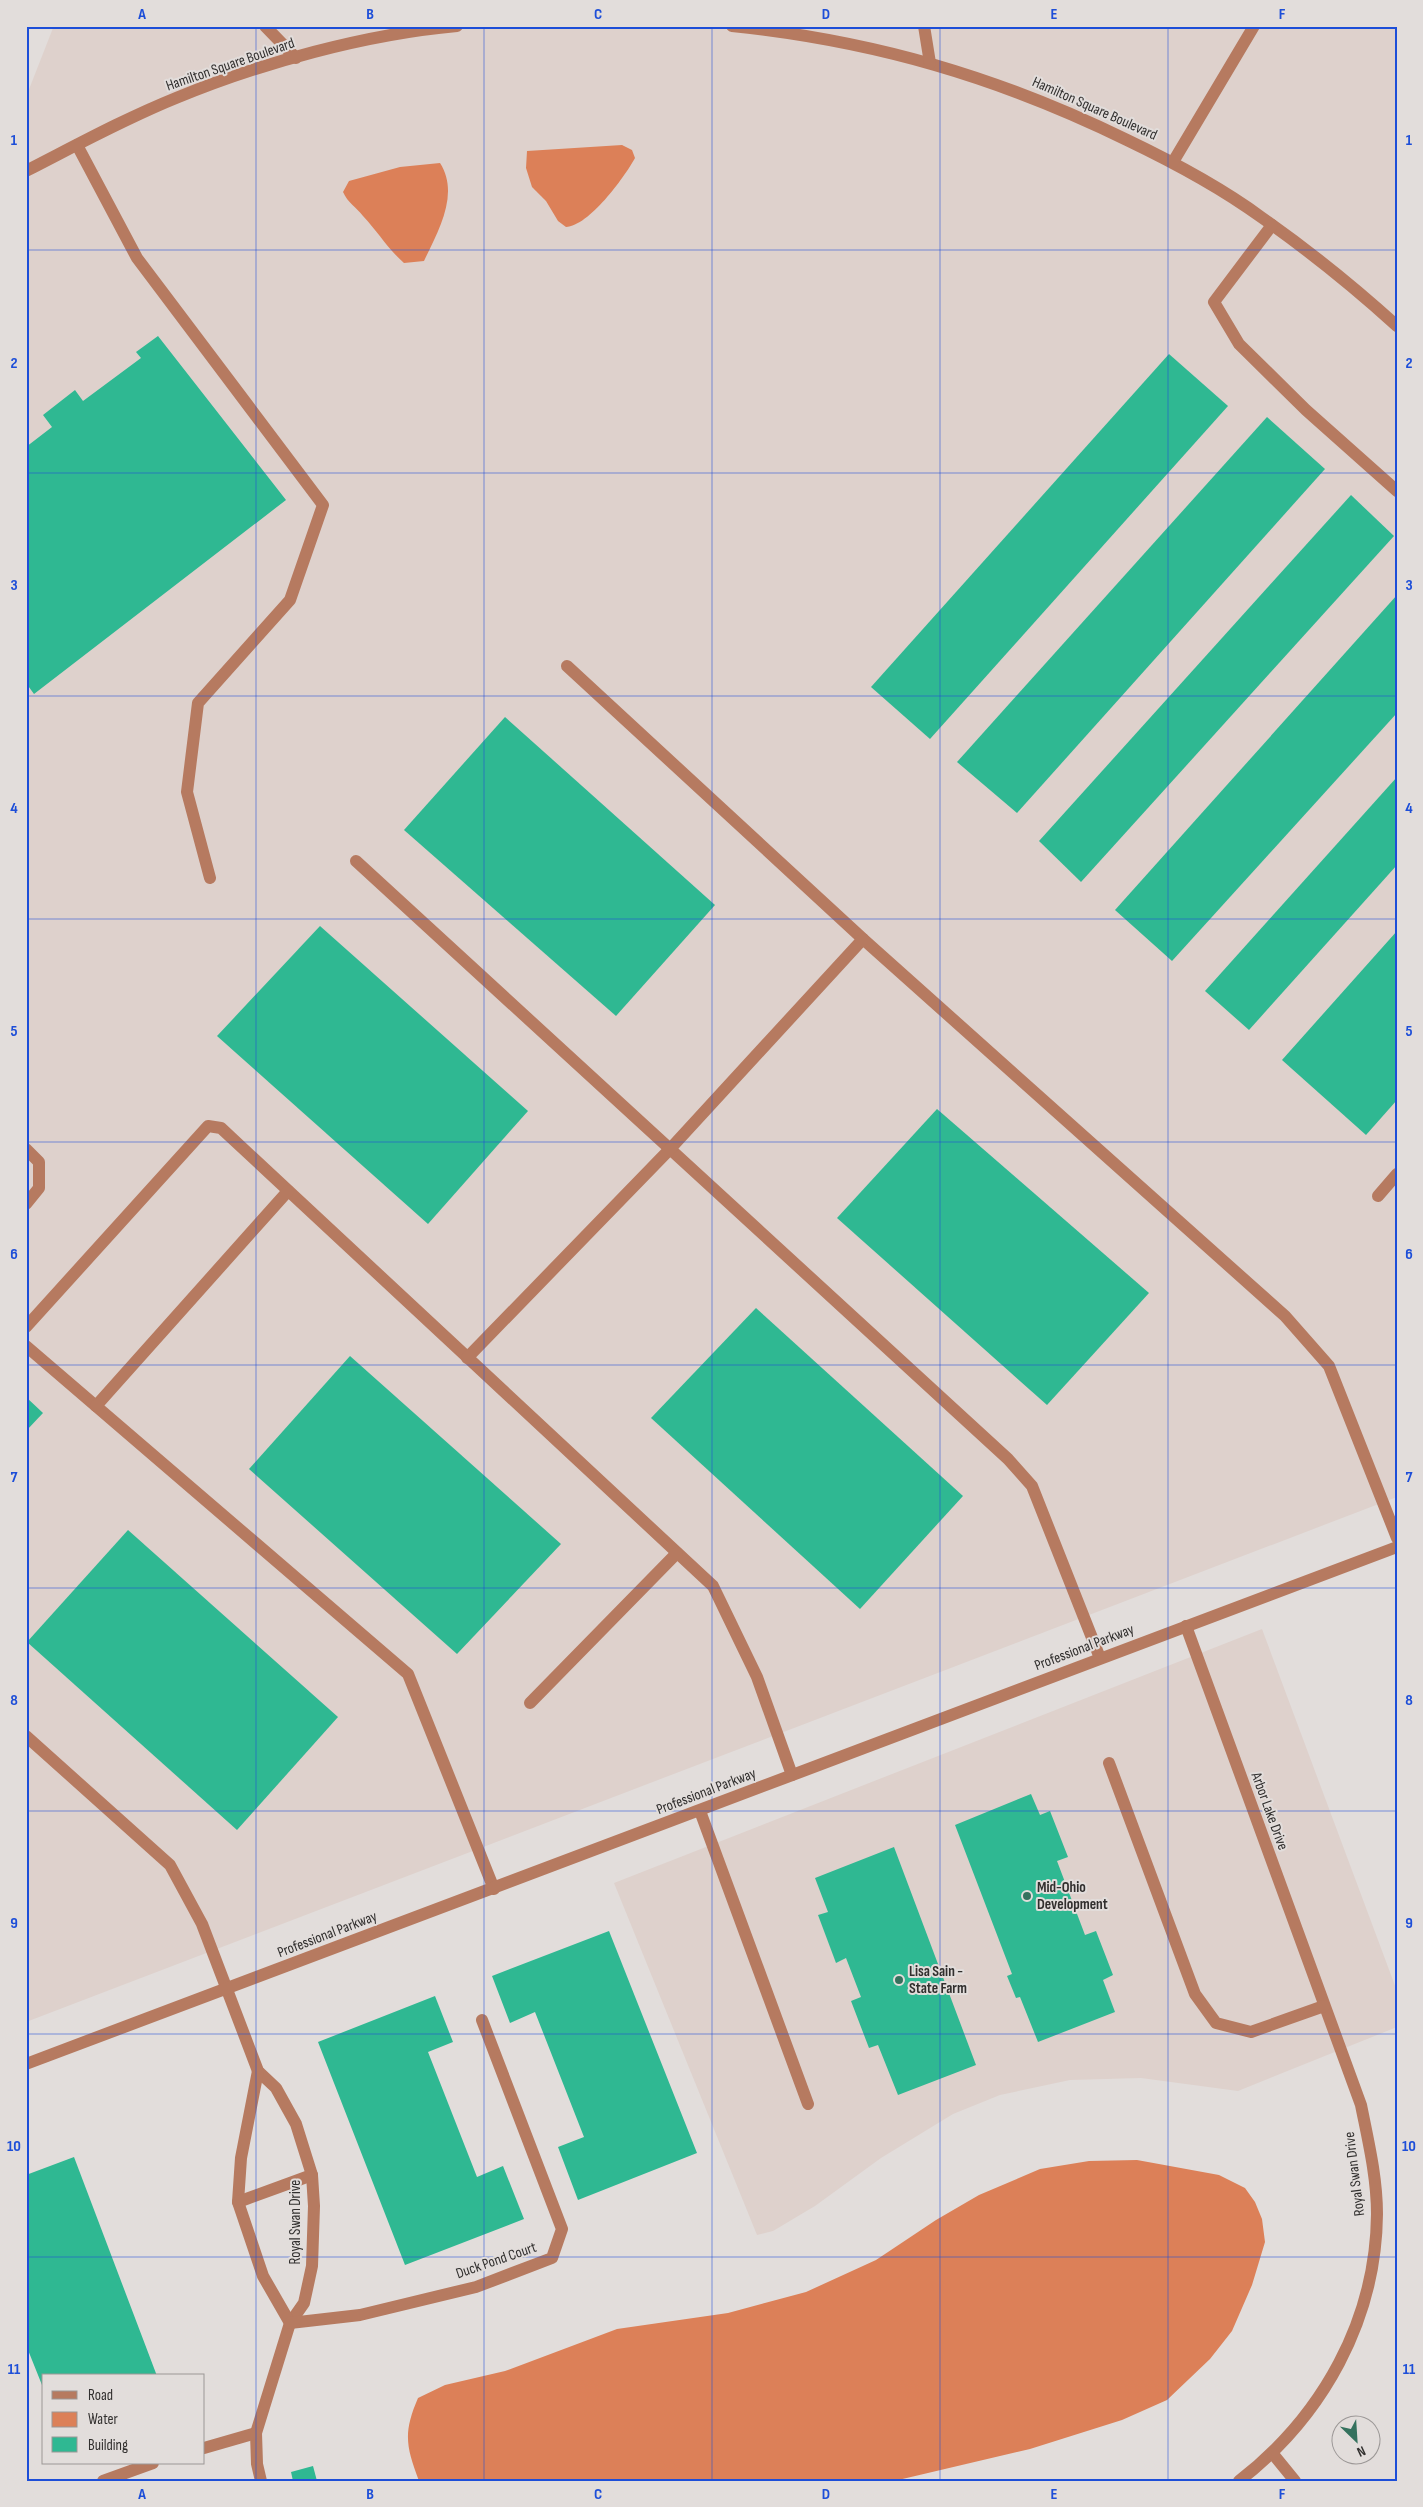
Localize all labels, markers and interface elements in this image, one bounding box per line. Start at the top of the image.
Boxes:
text: A [137,5,146,24]
text: B [366,5,374,24]
text: C [594,5,602,24]
text: D [822,5,830,24]
text: E [1051,5,1058,24]
text: F [1279,5,1286,24]
street label: Hamilton Square Boulevard [163,34,297,95]
street label: Hamilton Square Boulevard [1029,72,1160,145]
text: 1 [11,131,18,150]
text: 1 [1406,131,1413,150]
text: 2 [10,354,18,373]
text: 2 [1405,354,1413,373]
text: 3 [10,576,18,595]
text: 3 [1405,576,1413,595]
text: 4 [10,799,18,818]
text: 4 [1405,799,1413,818]
text: 5 [10,1022,18,1041]
text: 5 [1405,1022,1413,1041]
text: 6 [10,1245,18,1264]
text: 6 [1405,1245,1413,1264]
text: 7 [11,1468,18,1487]
text: 7 [1406,1468,1413,1487]
street label: Professional Parkway [1032,1620,1137,1675]
text: 8 [10,1691,18,1710]
text: 8 [1405,1691,1413,1710]
street label: Professional Parkway [654,1764,759,1819]
street label: Arbor Lake Drive [1246,1769,1292,1853]
place label: Mid-Ohio Development [1037,1878,1108,1914]
marker: Mid-Ohio Development [1021,1890,1033,1902]
street label: Professional Parkway [275,1907,380,1962]
text: 9 [10,1914,18,1933]
text: 9 [1405,1914,1413,1933]
place label: Lisa Sain - State Farm [909,1962,967,1998]
marker: Lisa Sain - State Farm [893,1974,905,1986]
street label: Royal Swan Drive [1340,2131,1369,2217]
text: 10 [7,2137,21,2156]
text: 10 [1402,2137,1416,2156]
street label: Royal Swan Drive [286,2180,305,2264]
street label: Duck Pond Court [453,2238,539,2283]
text: 11 [8,2360,21,2379]
text: 11 [1403,2360,1416,2379]
legend [42,2374,205,2464]
text: Road [88,2386,113,2405]
text: Water [88,2410,119,2429]
north arrow [1330,2414,1380,2464]
text: Building [88,2436,128,2455]
text: N [1354,2442,1368,2461]
text: A [137,2485,146,2504]
text: B [366,2485,374,2504]
text: C [594,2485,602,2504]
text: D [822,2485,830,2504]
text: E [1051,2485,1058,2504]
text: F [1279,2485,1286,2504]

